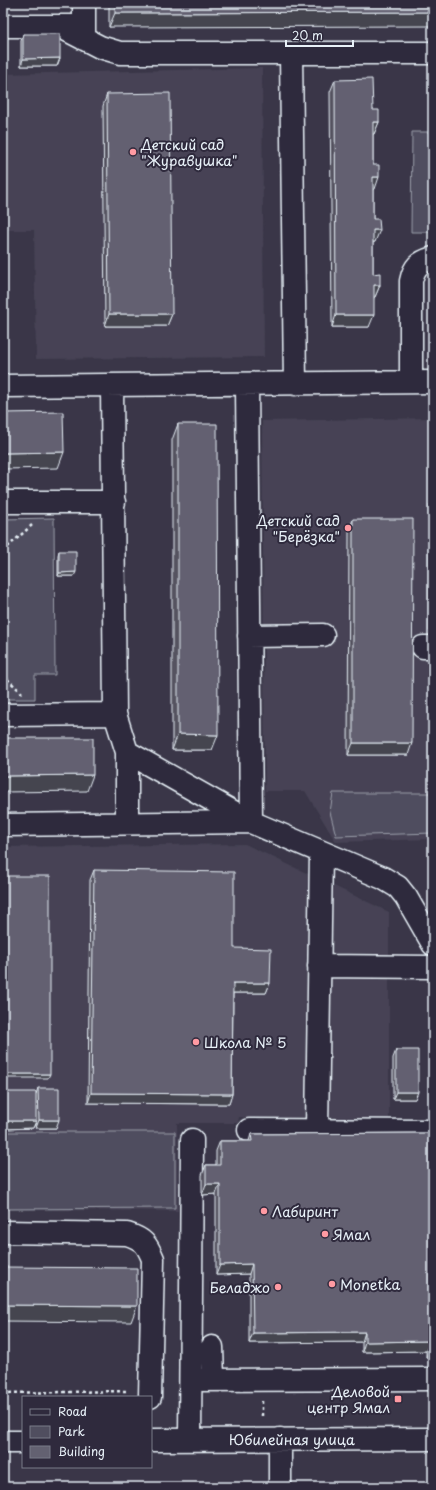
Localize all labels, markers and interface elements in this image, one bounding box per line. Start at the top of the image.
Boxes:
scale bar [286,22,353,48]
text: 20 m [292,26,323,44]
place label: Детский сад "Журавушка" [140,134,238,171]
marker: Детский сад "Журавушка" [128,147,138,157]
place label: Детский сад "Берёзка" [256,510,340,547]
marker: Детский сад "Берёзка" [343,523,353,533]
place label: Школа № 5 [204,1032,286,1053]
marker: Школа № 5 [191,1037,201,1047]
place label: Лабиринт [272,1201,338,1222]
marker: Лабиринт [259,1206,269,1216]
place label: Ямал [332,1224,370,1245]
marker: Ямал [320,1229,330,1239]
place label: Monetka [340,1274,401,1295]
place label: Беладжо [210,1277,270,1298]
marker: Monetka [327,1279,337,1289]
marker: Беладжо [273,1282,283,1292]
place label: Деловой центр Ямал [307,1381,390,1418]
marker: Деловой центр Ямал [393,1394,403,1404]
legend [22,1396,152,1468]
text: Road [58,1402,87,1420]
text: Park [58,1422,85,1440]
street label: Юбилейная улица [229,1429,355,1450]
text: Building [58,1442,105,1460]

